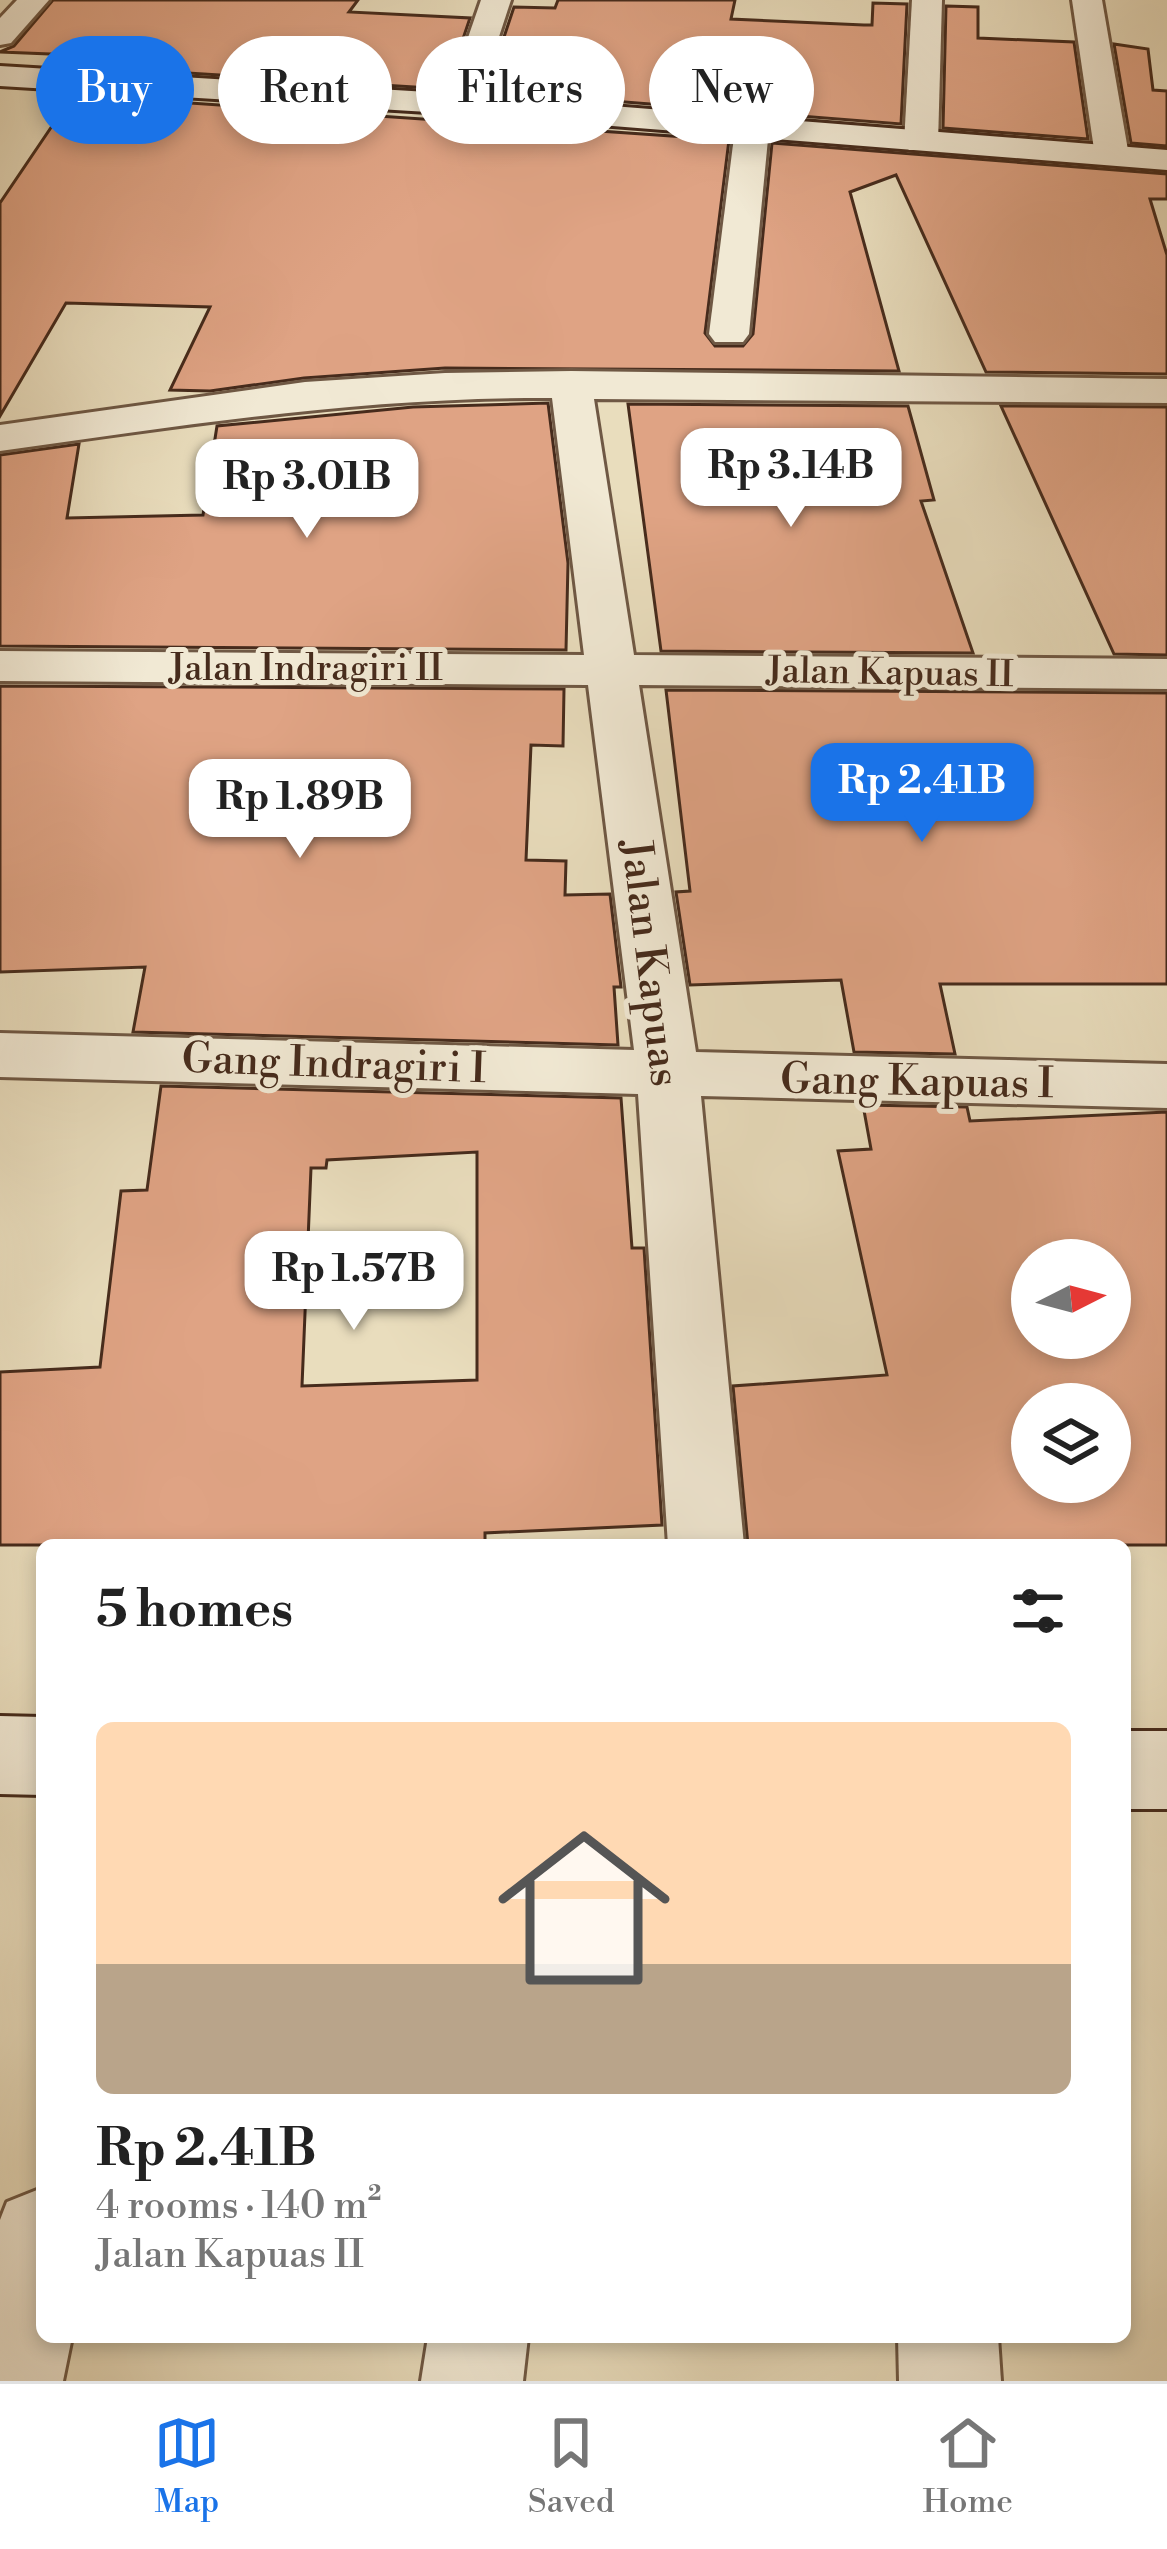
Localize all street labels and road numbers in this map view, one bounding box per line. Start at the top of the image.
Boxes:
street label: Jalan Indragiri II [167,647,443,692]
street label: Jalan Kapuas II [764,649,1014,698]
street label: Jalan Kapuas [608,835,691,1090]
street label: Gang Indragiri I [181,1033,487,1097]
street label: Gang Kapuas I [780,1054,1054,1112]

